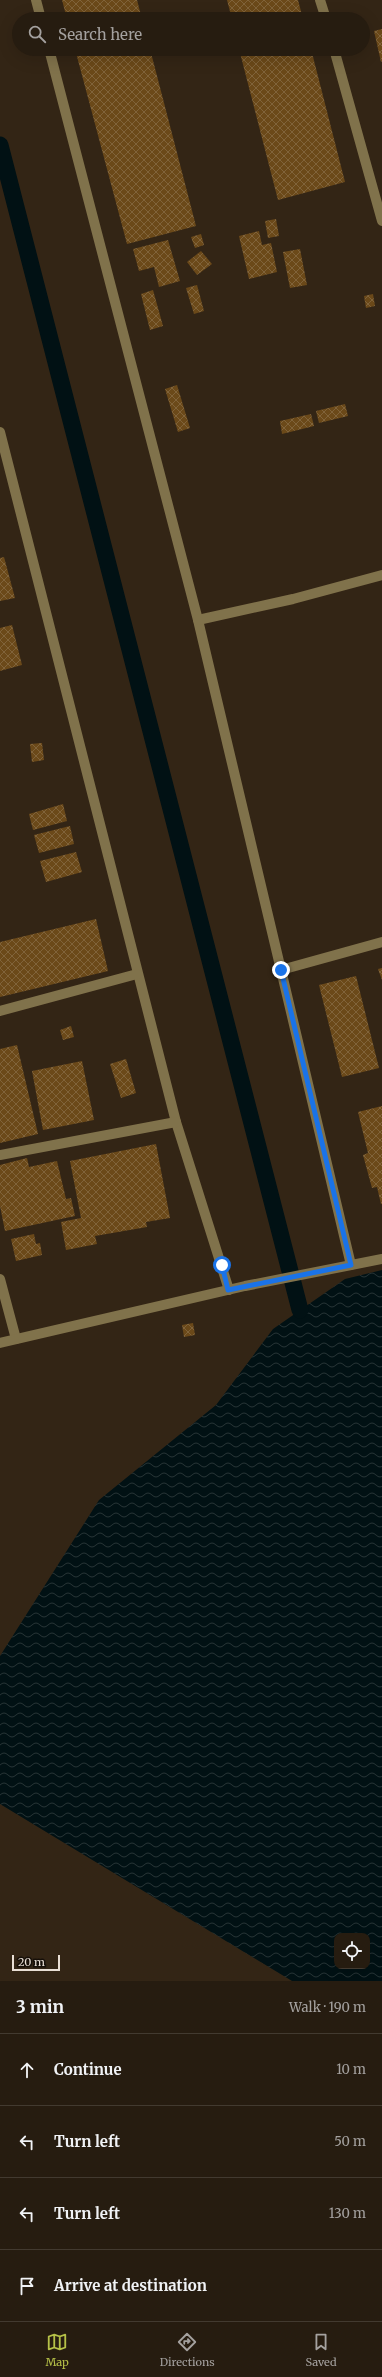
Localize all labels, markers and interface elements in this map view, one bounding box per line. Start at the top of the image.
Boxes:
search box [12,12,370,56]
icon: search [26,23,48,45]
text: Search here [58,25,142,44]
route end [272,961,290,979]
route start [213,1256,231,1274]
map controls [334,1933,370,1969]
button: locate [334,1933,370,1969]
scale bar [12,1953,60,1972]
text: 20 m [18,1955,45,1969]
text: 3 min [16,1996,64,2018]
text: Walk · 190 m [289,1999,366,2016]
icon: ahead [16,2059,38,2081]
text: Continue [54,2060,122,2079]
text: 10 m [336,2061,366,2078]
icon: left [16,2131,38,2153]
text: Turn left [54,2132,120,2151]
text: 50 m [334,2133,366,2150]
icon: left [16,2203,38,2225]
text: Turn left [54,2204,120,2223]
text: 130 m [329,2205,366,2222]
icon: arrive [16,2275,38,2297]
text: Arrive at destination [54,2276,207,2295]
tab: Map [45,2331,69,2369]
tab: Directions [160,2331,215,2369]
tab: Saved [305,2331,337,2369]

